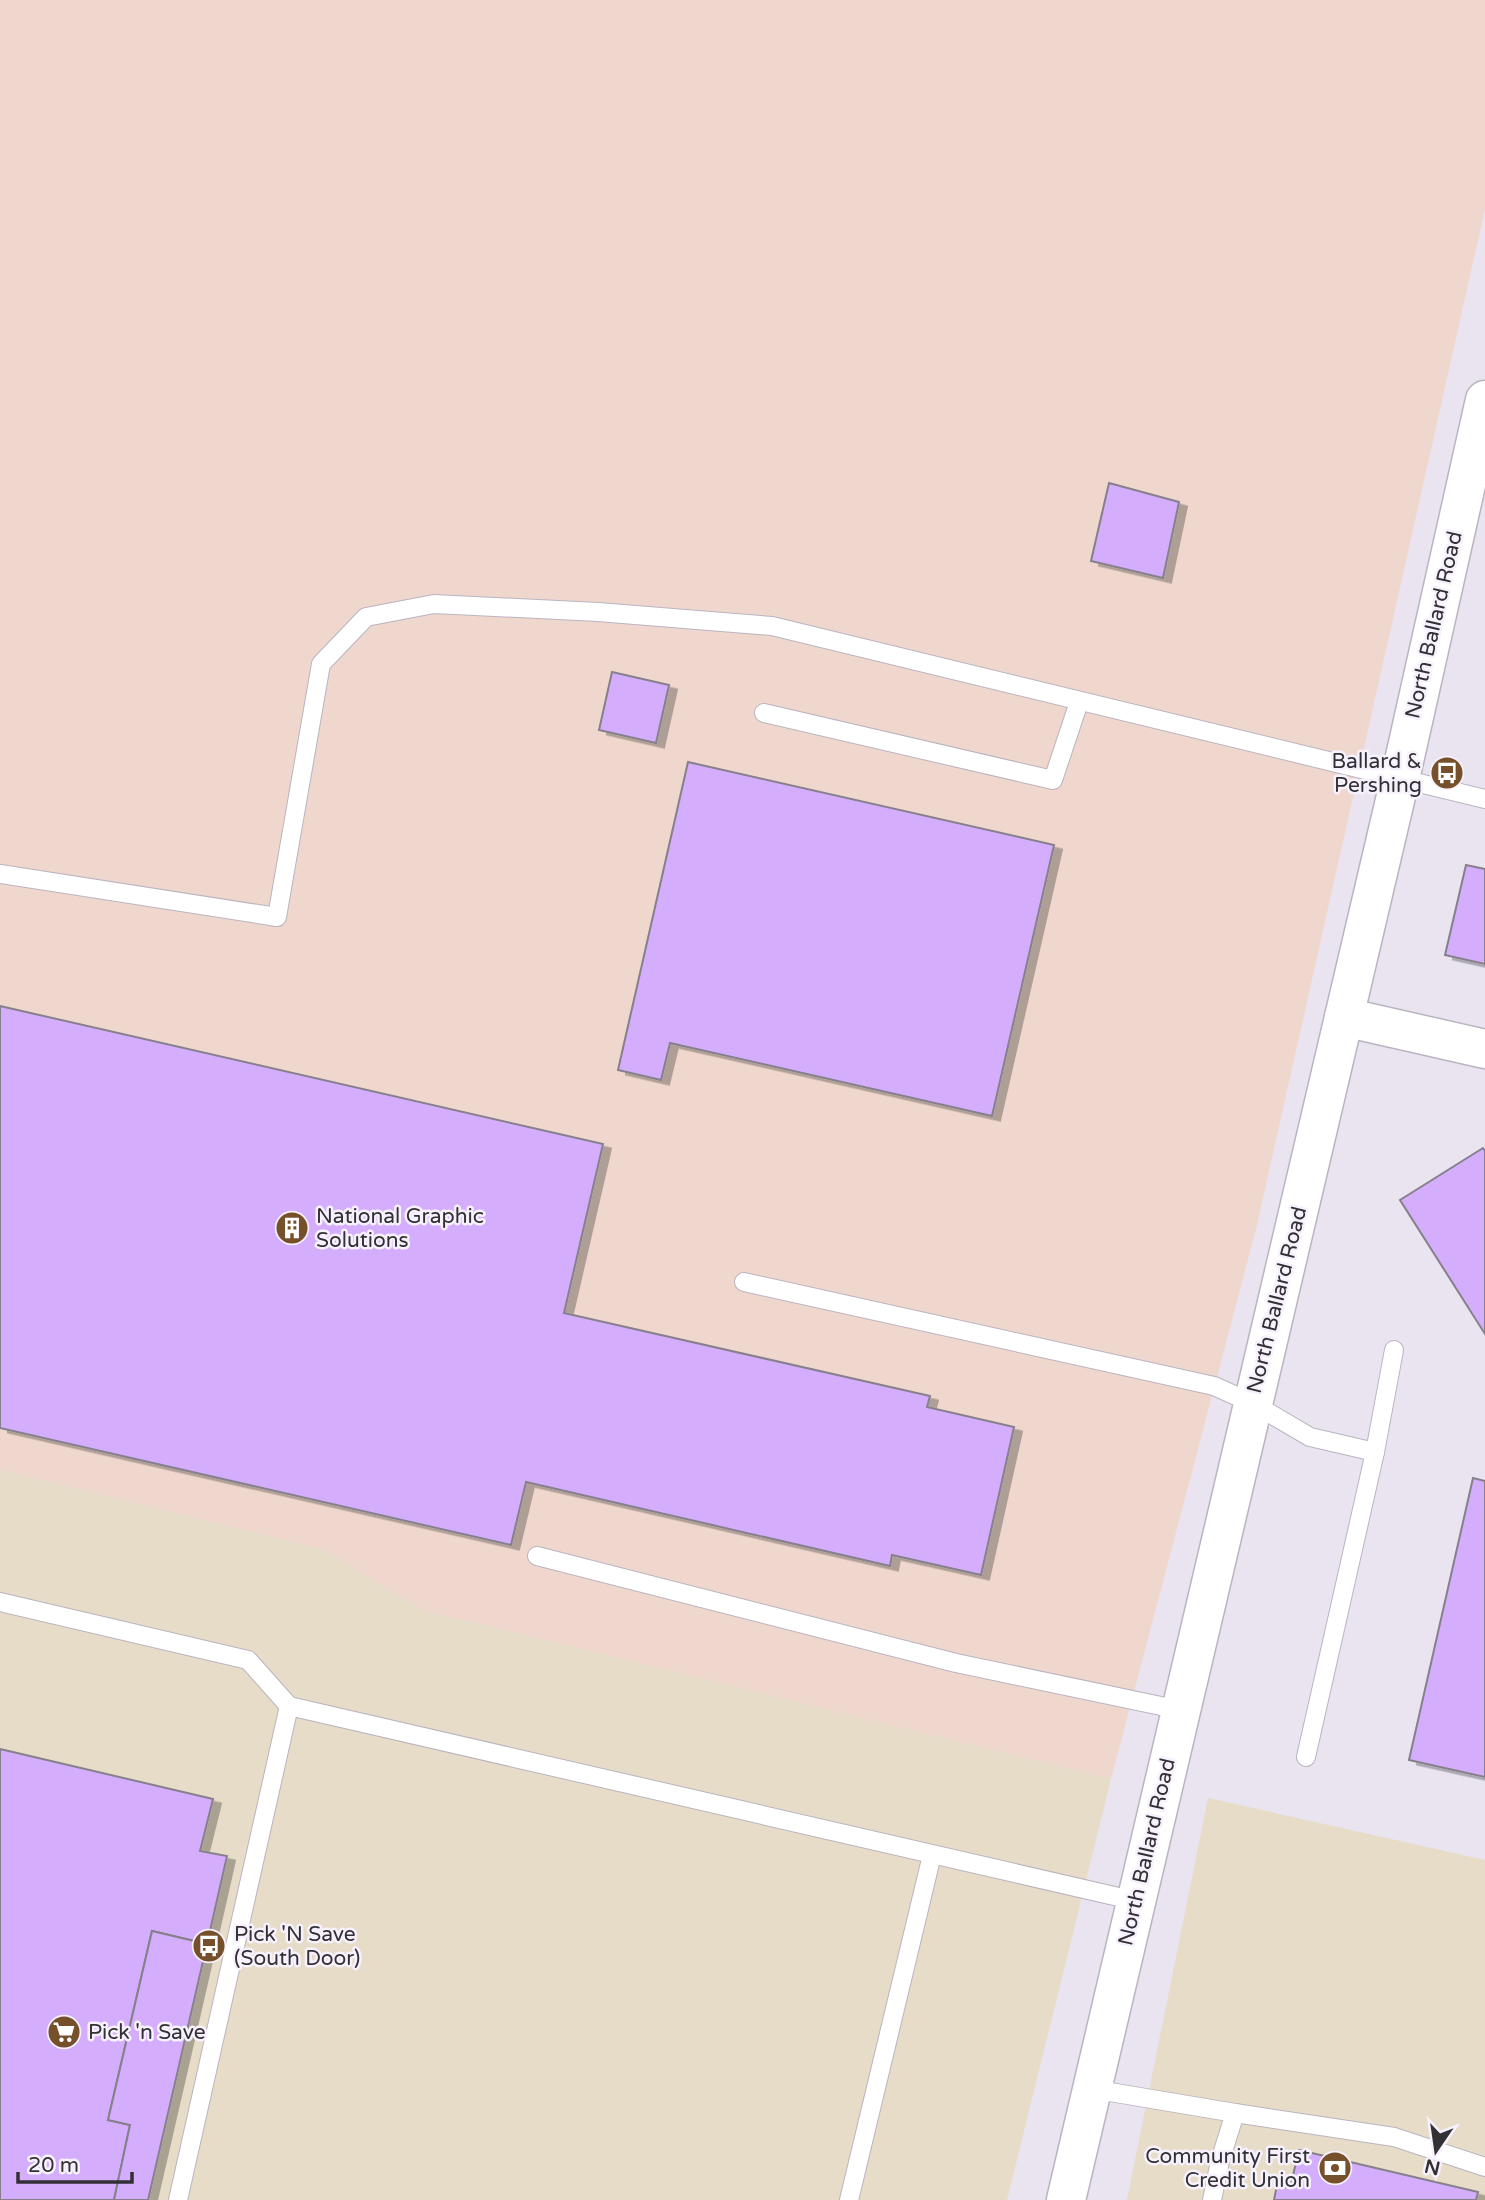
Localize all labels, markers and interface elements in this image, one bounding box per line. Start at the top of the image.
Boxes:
street label: North Ballard Road [1400,529,1468,721]
place label: Ballard & Pershing [1332,749,1422,798]
bus stop icon: Ballard & Pershing [1428,754,1466,792]
place label: National Graphic Solutions [316,1204,484,1253]
street label: North Ballard Road [1242,1204,1312,1396]
building icon: National Graphic Solutions [273,1209,311,1247]
street label: North Ballard Road [1113,1756,1181,1948]
place label: Pick 'N Save (South Door) [234,1922,360,1971]
bus stop icon: Pick 'N Save (South Door) [190,1927,228,1965]
supermarket icon: Pick 'n Save [45,2013,83,2051]
place label: Pick 'n Save [88,2020,206,2045]
north arrow [1401,2116,1471,2186]
scale bar [18,2140,131,2184]
place label: Community First Credit Union [1145,2144,1310,2193]
bank icon: Community First Credit Union [1316,2149,1354,2187]
text: 20 m [28,2153,79,2178]
text: N [1422,2154,1442,2179]

